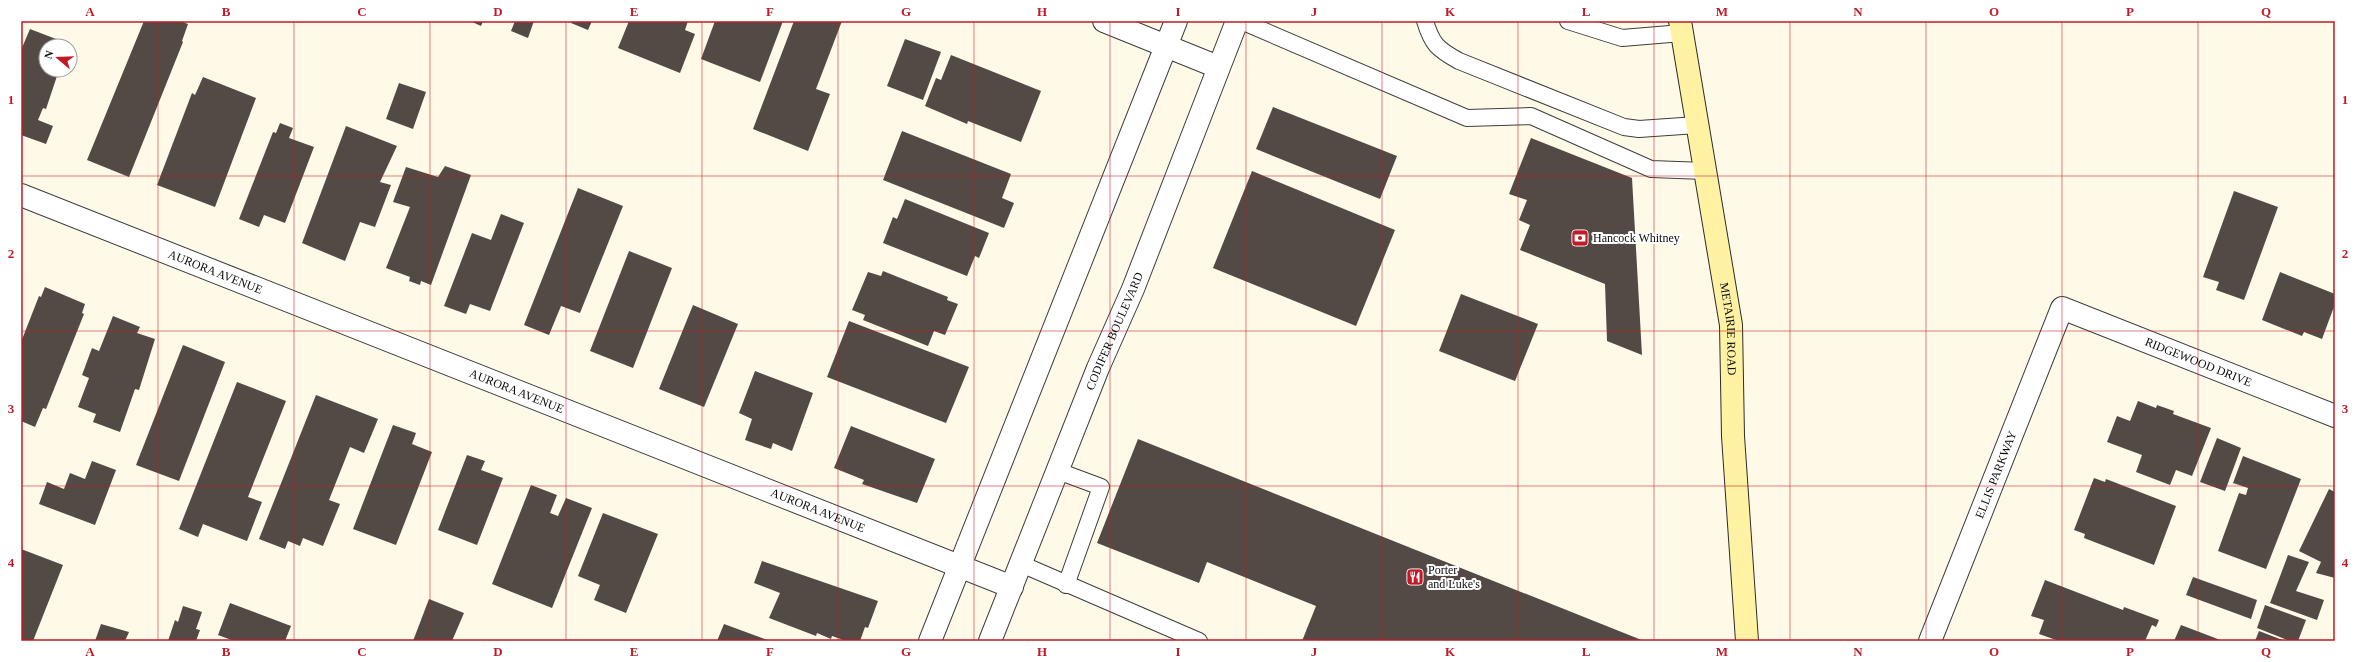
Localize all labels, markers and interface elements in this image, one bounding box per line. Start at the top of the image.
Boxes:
text: A [85,4,95,19]
text: B [222,4,231,19]
text: C [357,4,367,19]
text: D [493,4,503,19]
text: E [630,4,638,19]
text: F [766,4,774,19]
text: G [901,4,911,19]
text: H [1037,4,1047,19]
text: I [1175,4,1181,19]
text: J [1311,4,1318,19]
text: K [1445,4,1456,19]
text: L [1582,4,1591,19]
text: M [1716,4,1728,19]
text: N [1853,4,1863,19]
text: O [1989,4,1999,19]
text: P [2126,4,2134,19]
text: Q [2261,4,2271,19]
north arrow [38,38,78,78]
text: N [42,49,56,60]
text: 1 [8,92,14,107]
text: 1 [2342,92,2348,107]
bank icon: Hancock Whitney [1570,228,1590,248]
place label: Hancock Whitney [1593,231,1680,245]
text: 2 [8,246,14,261]
text: 2 [2342,246,2348,261]
street label: AURORA AVENUE [166,247,265,297]
street label: CODIFER BOULEVARD [1083,270,1146,392]
street label: METAIRIE ROAD [1717,281,1739,376]
street label: RIDGEWOOD DRIVE [2143,335,2254,389]
street label: AURORA AVENUE [467,366,566,416]
text: 3 [8,401,15,416]
text: 3 [2342,401,2349,416]
street label: ELLIS PARKWAY [1972,429,2020,520]
street label: AURORA AVENUE [769,485,867,535]
text: 4 [8,555,15,570]
text: 4 [2342,555,2349,570]
place label: Porter and Luke's [1428,563,1480,591]
restaurant icon: Porter and Luke's [1405,567,1425,587]
text: A [85,644,95,659]
text: B [222,644,231,659]
text: C [357,644,367,659]
text: D [493,644,503,659]
text: E [630,644,638,659]
text: F [766,644,774,659]
text: G [901,644,911,659]
text: H [1037,644,1047,659]
text: I [1175,644,1181,659]
text: J [1311,644,1318,659]
text: K [1445,644,1456,659]
text: L [1582,644,1591,659]
text: M [1716,644,1728,659]
text: N [1853,644,1863,659]
text: O [1989,644,1999,659]
text: P [2126,644,2134,659]
text: Q [2261,644,2271,659]

